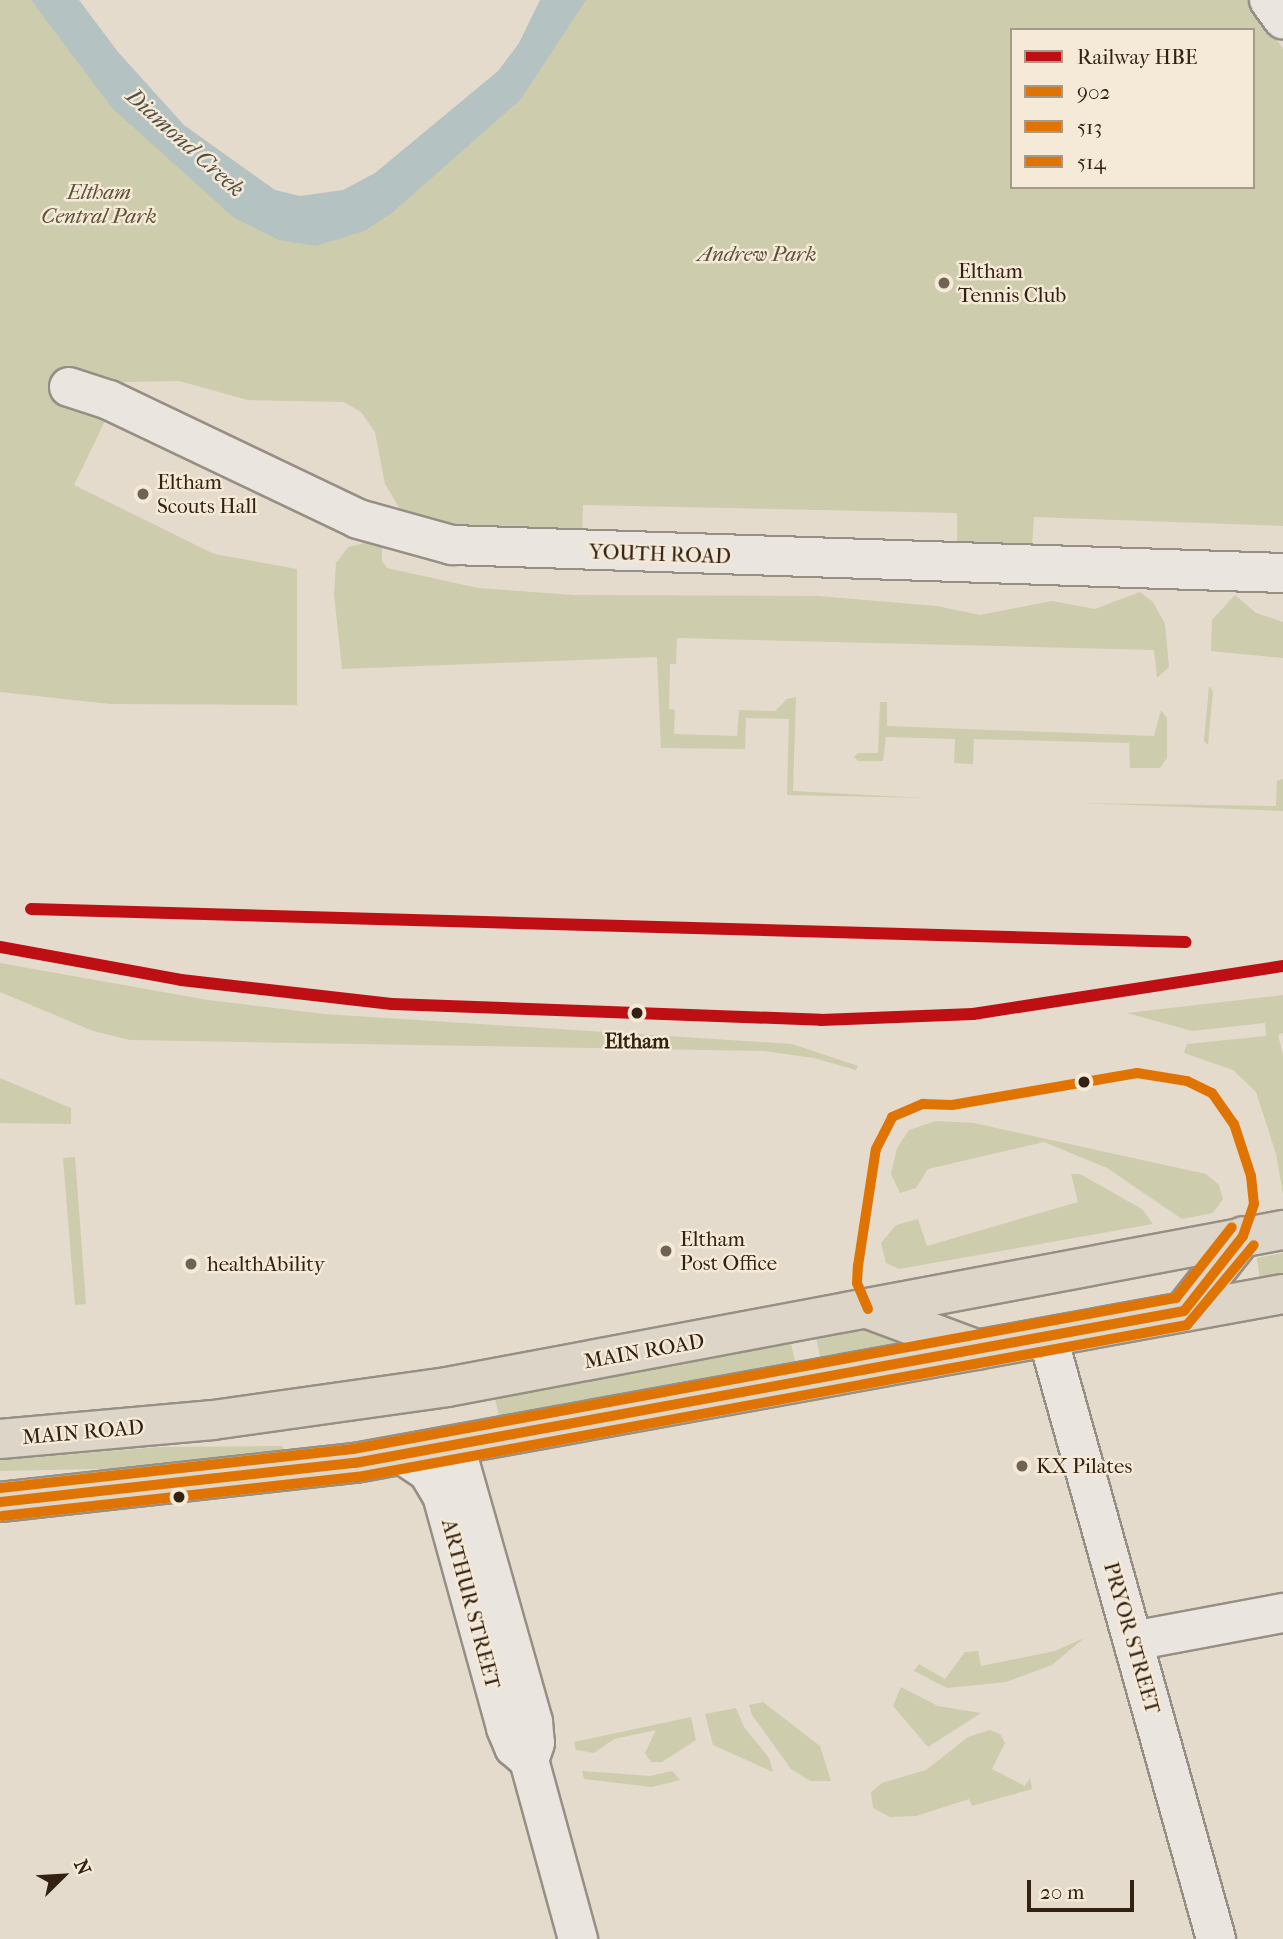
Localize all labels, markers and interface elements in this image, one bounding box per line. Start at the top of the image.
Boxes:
legend [1010,28,1255,189]
text: Railway HBE [1077,45,1198,69]
text: 902 [1077,80,1110,104]
water label: Diamond Creek [120,83,250,203]
text: 513 [1077,115,1102,139]
text: 514 [1077,150,1106,174]
park label: Eltham Central Park [41,179,157,229]
park label: Andrew Park [697,241,817,267]
place label: Eltham Tennis Club [958,258,1066,308]
marker: Eltham Tennis Club [936,275,952,291]
place label: Eltham Scouts Hall [157,469,257,519]
marker: Eltham Scouts Hall [135,486,151,502]
street label: YOUTH ROAD [589,539,731,569]
marker: Eltham [625,1001,649,1025]
place label: Eltham [605,1028,669,1054]
unlabelled marker [1077,1075,1091,1089]
place label: Eltham Post Office [680,1226,777,1276]
marker: Eltham Post Office [658,1243,674,1259]
place label: healthAbility [207,1251,325,1277]
marker: healthAbility [181,1254,201,1274]
street label: MAIN ROAD [582,1328,706,1374]
street label: MAIN ROAD [21,1414,145,1450]
place label: KX Pilates [1036,1453,1132,1479]
marker: KX Pilates [1014,1458,1030,1474]
unlabelled marker [172,1490,186,1504]
street label: ARTHUR STREET [436,1516,506,1692]
street label: PRYOR STREET [1098,1559,1166,1717]
north arrow [28,1841,98,1911]
text: N [69,1856,95,1879]
scale bar [1031,1866,1138,1910]
text: 20 m [1040,1880,1084,1904]

